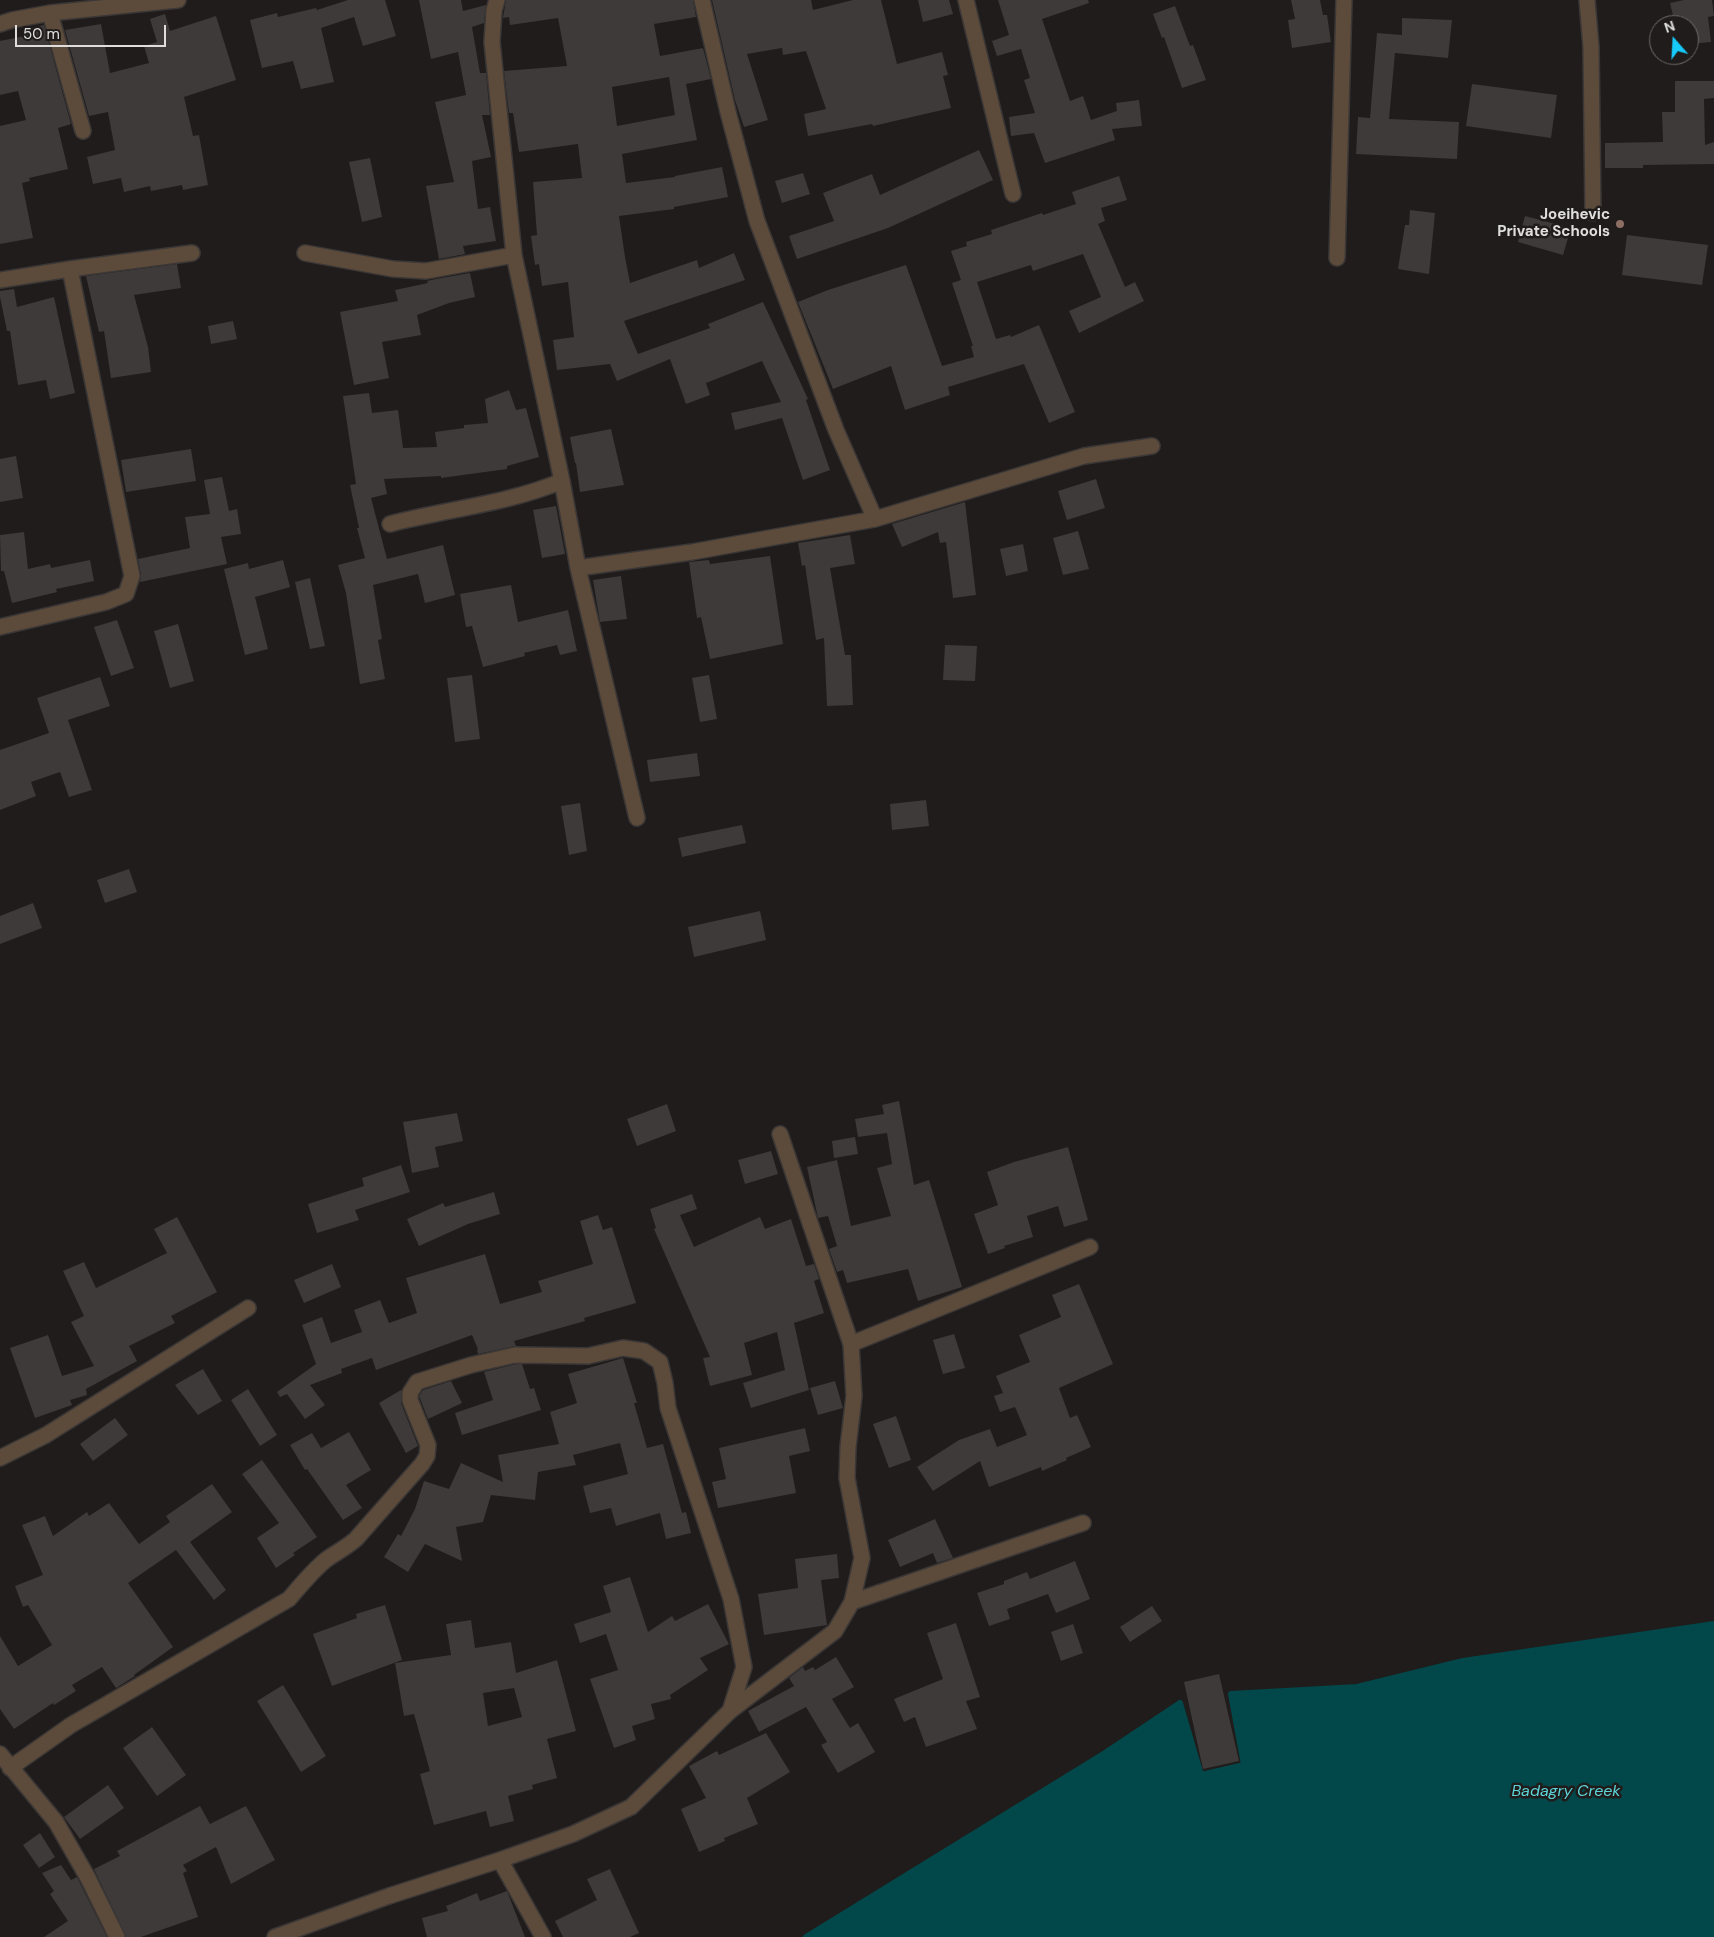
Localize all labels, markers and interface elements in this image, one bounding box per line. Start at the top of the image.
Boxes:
scale bar [18,15,169,47]
north arrow [1649,15,1699,65]
text: N [1662,17,1677,37]
text: 50 m [23,24,60,44]
place label: Joeihevic Private Schools [1497,206,1610,241]
marker: Joeihevic Private Schools [1614,218,1626,230]
water label: Badagry Creek [1511,1782,1621,1802]

